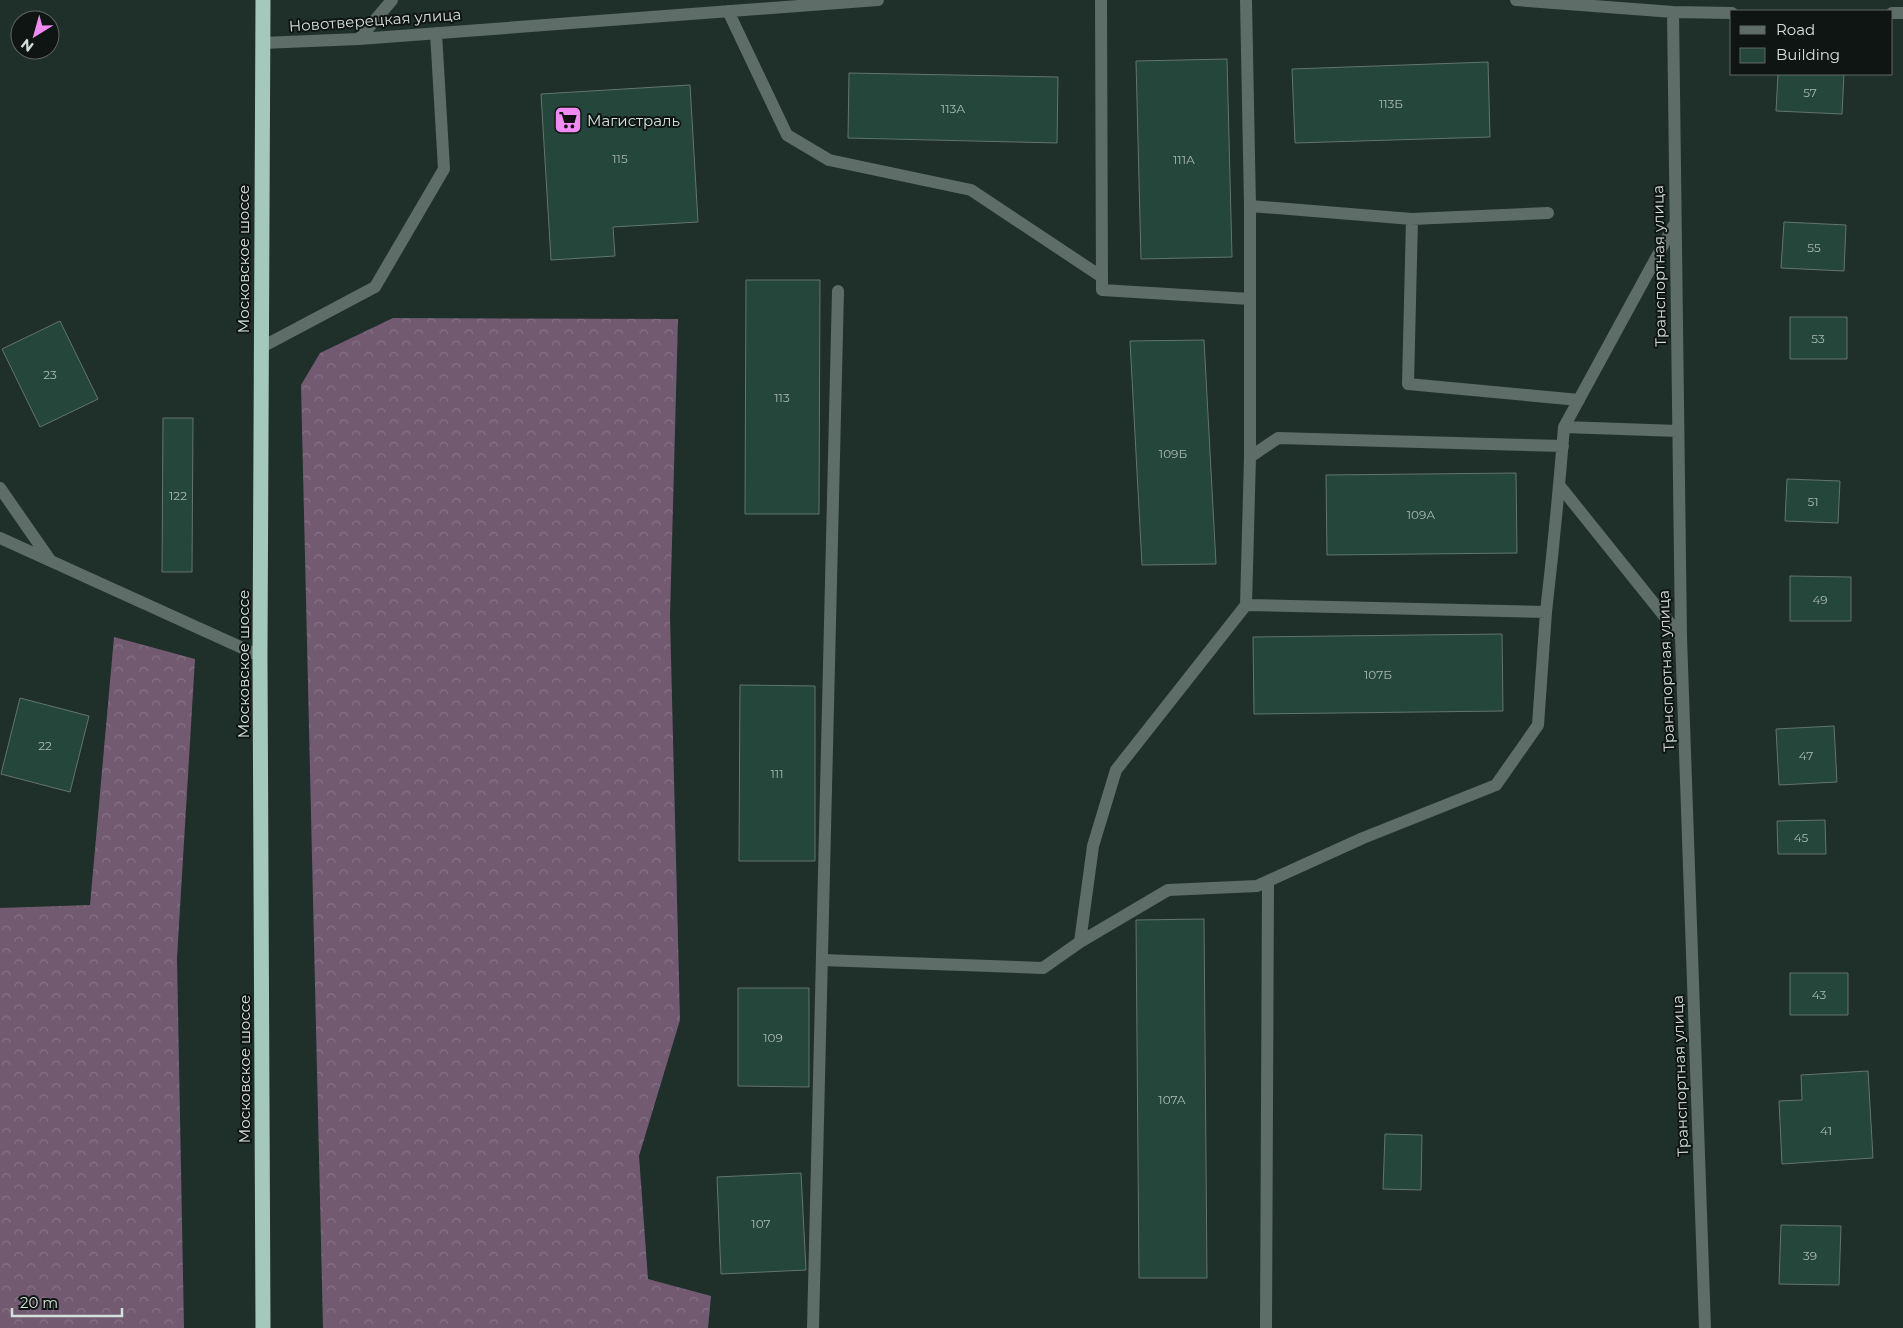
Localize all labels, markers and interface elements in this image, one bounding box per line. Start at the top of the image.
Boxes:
street label: Новотверецкая улица [288,5,462,35]
north arrow [10,10,60,60]
legend [1730,10,1893,75]
text: Road [1776,20,1815,39]
text: N [17,35,37,56]
text: Building [1776,45,1840,64]
house number: 57 [1803,85,1817,100]
house number: 113Б [1379,96,1403,111]
house number: 113А [941,101,965,116]
supermarket icon: Магистраль [553,105,583,135]
place label: Магистраль [587,111,680,130]
house number: 115 [612,151,628,166]
house number: 111А [1173,152,1195,167]
street label: Московское шоссе [234,185,253,333]
street label: Транспортная улица [1648,185,1670,347]
house number: 55 [1807,240,1821,255]
house number: 53 [1811,331,1825,346]
house number: 23 [43,367,57,382]
house number: 113 [774,390,790,405]
house number: 109Б [1159,446,1187,461]
house number: 122 [169,488,187,503]
house number: 51 [1807,494,1819,509]
house number: 109А [1407,507,1435,522]
street label: Московское шоссе [234,590,253,738]
street label: Транспортная улица [1654,590,1678,752]
house number: 49 [1812,592,1828,607]
house number: 107Б [1364,667,1392,682]
house number: 22 [38,738,52,753]
house number: 47 [1799,748,1813,763]
house number: 111 [771,766,784,781]
house number: 45 [1794,830,1809,845]
house number: 43 [1812,987,1826,1002]
street label: Московское шоссе [235,995,254,1143]
street label: Транспортная улица [1668,995,1692,1157]
house number: 109 [763,1030,783,1045]
house number: 107А [1158,1092,1186,1107]
house number: 41 [1820,1123,1832,1138]
house number: 107 [751,1216,771,1231]
house number: 39 [1803,1248,1817,1263]
scale bar [12,1286,122,1318]
text: 20 m [20,1293,58,1312]

